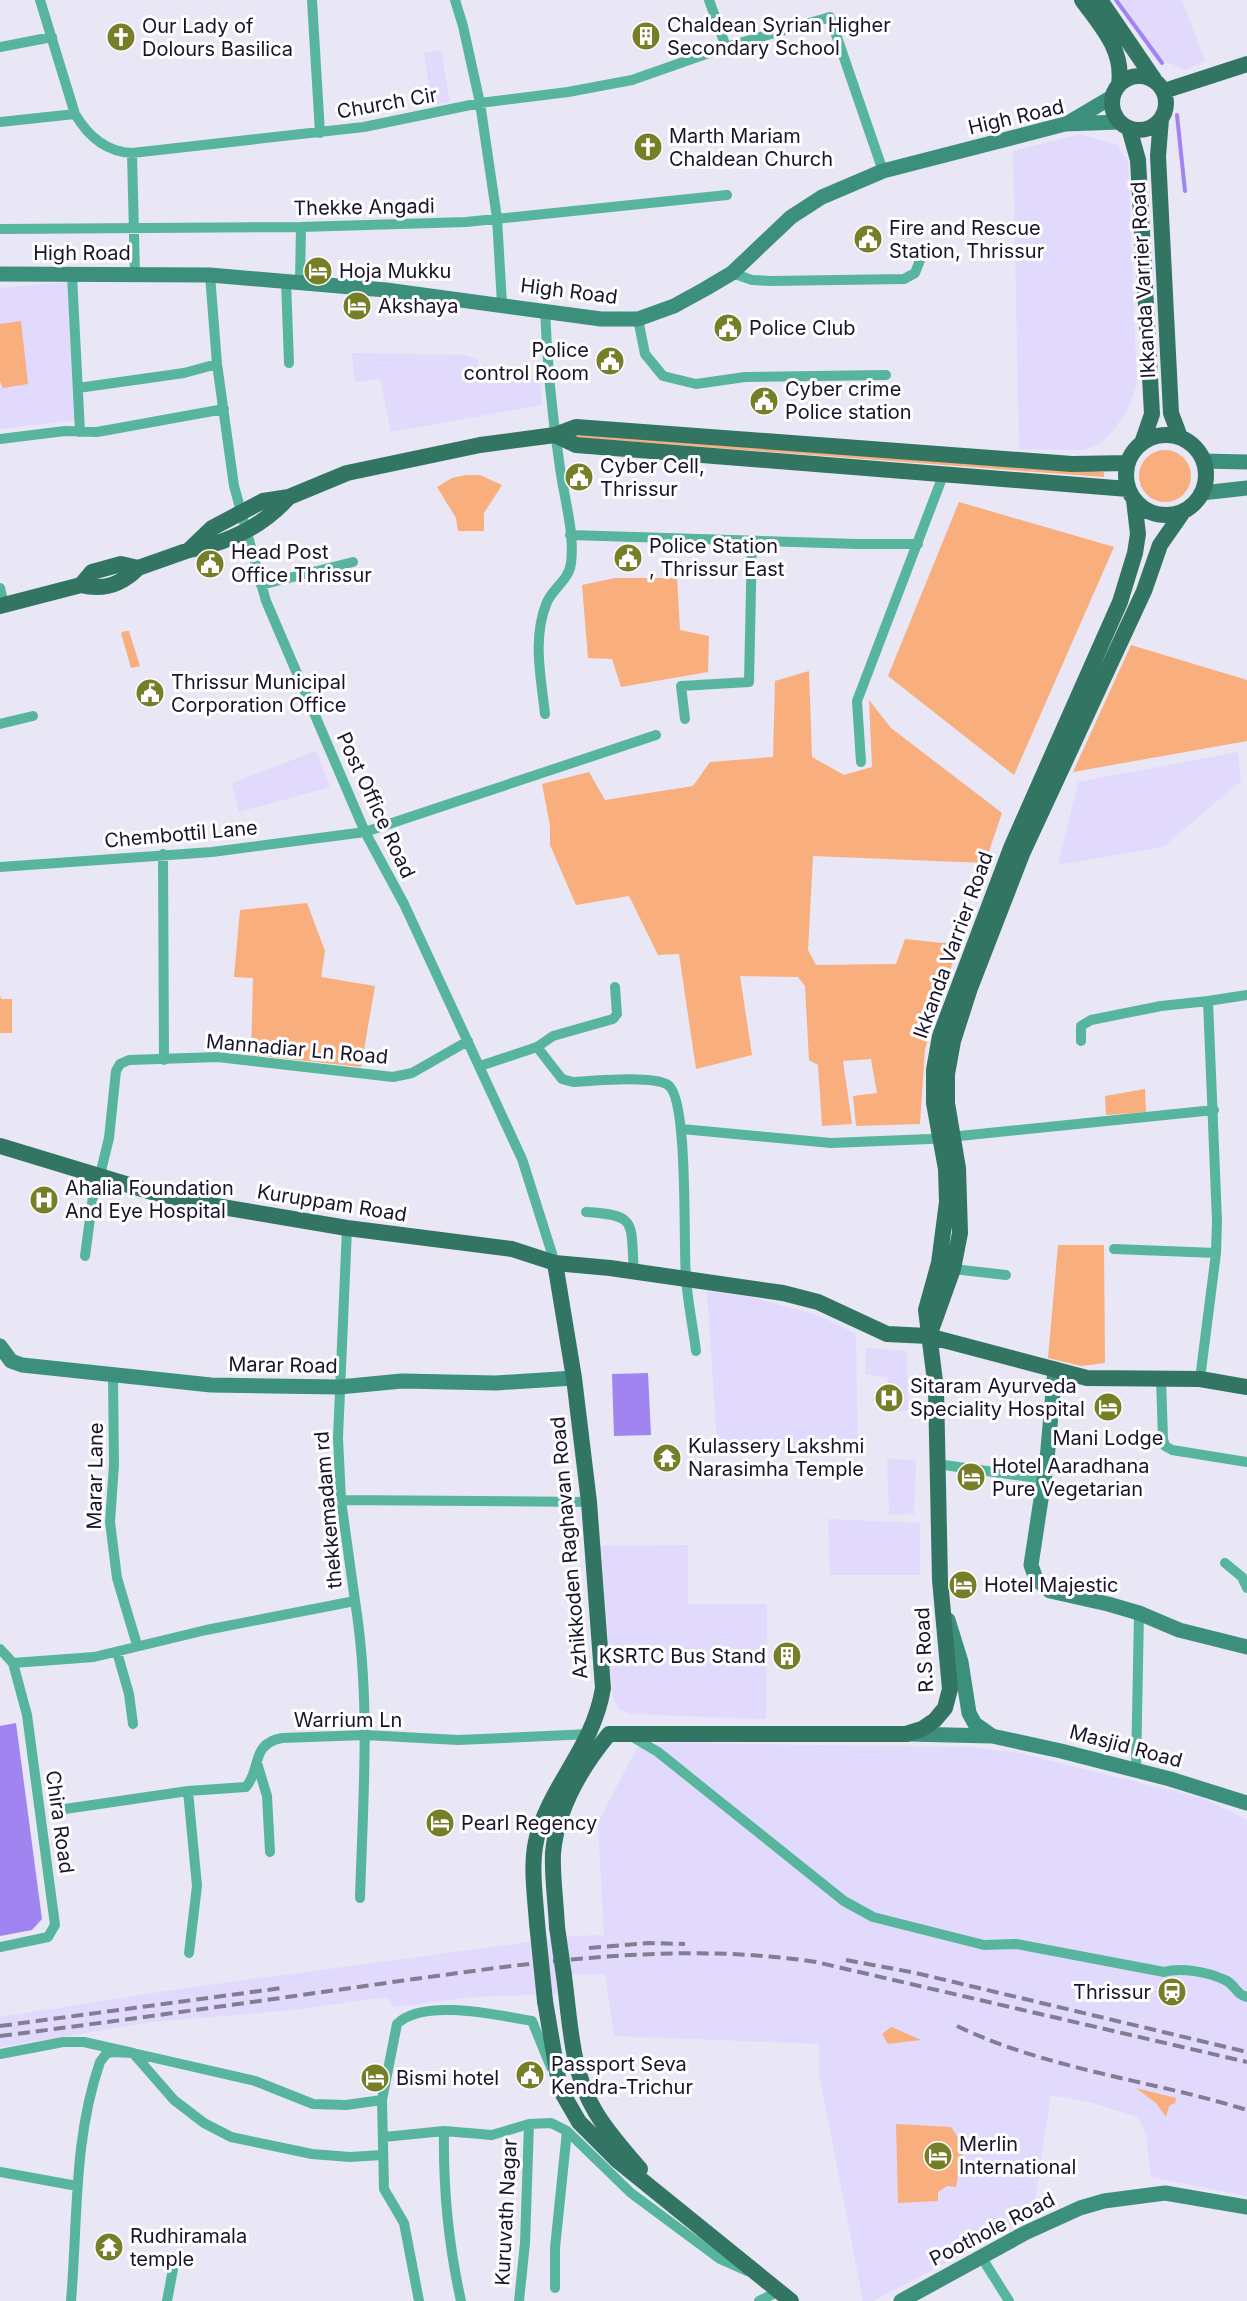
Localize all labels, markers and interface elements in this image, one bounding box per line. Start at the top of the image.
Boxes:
place label: Chaldean Syrian Higher Secondary School [667,13,891,60]
place label: Our Lady of Dolours Basilica [142,14,293,61]
building icon: Chaldean Syrian Higher Secondary School [630,20,662,52]
church icon: Our Lady of Dolours Basilica [105,21,137,53]
street label: Church Cir [335,82,439,124]
street label: High Road [966,94,1066,140]
place label: Marth Mariam Chaldean Church [669,124,833,171]
church icon: Marth Mariam Chaldean Church [632,131,664,163]
street label: Ikkanda Varrier Road [1126,181,1160,379]
street label: Thekke Angadi [293,194,435,220]
place label: Fire and Rescue Station, Thrissur [889,216,1045,263]
public building icon: Fire and Rescue Station, Thrissur [852,223,884,255]
street label: High Road [33,241,131,265]
hotel icon: Hoja Mukku [302,255,334,287]
place label: Hoja Mukku [339,259,451,283]
street label: High Road [519,273,619,309]
hotel icon: Akshaya [341,290,373,322]
place label: Akshaya [378,294,458,318]
public building icon: Police Club [712,312,744,344]
place label: Police Club [749,316,856,340]
place label: Police control Room [463,338,589,385]
public building icon: Police control Room [594,345,626,377]
place label: Cyber crime Police station [785,377,912,424]
public building icon: Cyber crime Police station [748,385,780,417]
place label: Cyber Cell, Thrissur [600,454,705,501]
public building icon: Cyber Cell, Thrissur [563,461,595,493]
place label: Police Station , Thrissur East [649,534,785,581]
place label: Head Post Office Thrissur [231,540,372,587]
public building icon: Police Station , Thrissur East [612,542,644,574]
public building icon: Head Post Office Thrissur [194,548,226,580]
place label: Thrissur Municipal Corporation Office [171,670,347,717]
public building icon: Thrissur Municipal Corporation Office [134,677,166,709]
street label: Post Office Road [332,728,420,882]
street label: Chembottil Lane [103,815,259,853]
street label: Ikkanda Varrier Road [908,848,998,1042]
street label: Mannadiar Ln Road [205,1029,389,1069]
place label: Ahalia Foundation And Eye Hospital [65,1176,234,1223]
street label: Kuruppam Road [255,1179,409,1227]
hospital icon: Ahalia Foundation And Eye Hospital [28,1184,60,1216]
street label: Marar Road [228,1352,338,1378]
place label: Sitaram Ayurveda Speciality Hospital [910,1374,1085,1421]
hospital icon: Sitaram Ayurveda Speciality Hospital [873,1382,905,1414]
hotel icon: Mani Lodge [1092,1391,1124,1423]
street label: Azhikkoden Raghavan Road [546,1416,592,1680]
street label: Marar Lane [82,1422,108,1530]
place label: Mani Lodge [1052,1426,1164,1450]
street label: thekkemadam rd [309,1430,347,1590]
place label: Kulassery Lakshmi Narasimha Temple [688,1434,864,1481]
temple icon: Kulassery Lakshmi Narasimha Temple [651,1442,683,1474]
place label: Hotel Aaradhana Pure Vegetarian [992,1454,1149,1501]
hotel icon: Hotel Aaradhana Pure Vegetarian [955,1461,987,1493]
hotel icon: Hotel Majestic [947,1569,979,1601]
place label: Hotel Majestic [984,1573,1119,1597]
street label: R.S Road [910,1607,938,1693]
building icon: KSRTC Bus Stand [771,1640,803,1672]
place label: KSRTC Bus Stand [599,1644,766,1668]
street label: Warrium Ln [294,1708,402,1732]
street label: Masjid Road [1067,1719,1185,1773]
street label: Chira Road [41,1769,79,1875]
hotel icon: Pearl Regency [424,1807,456,1839]
place label: Pearl Regency [461,1811,597,1835]
station icon: Thrissur [1156,1976,1188,2008]
place label: Thrissur [1073,1980,1151,2004]
place label: Passport Seva Kendra-Trichur [551,2052,693,2099]
public building icon: Passport Seva Kendra-Trichur [514,2059,546,2091]
hotel icon: Bismi hotel [359,2062,391,2094]
place label: Bismi hotel [396,2066,499,2090]
place label: Merlin International [959,2132,1076,2179]
street label: Kuruvath Nagar [490,2137,522,2286]
hotel icon: Merlin International [922,2140,954,2172]
street label: Poothole Road [925,2187,1059,2271]
place label: Rudhiramala temple [130,2224,247,2271]
temple icon: Rudhiramala temple [93,2231,125,2263]

